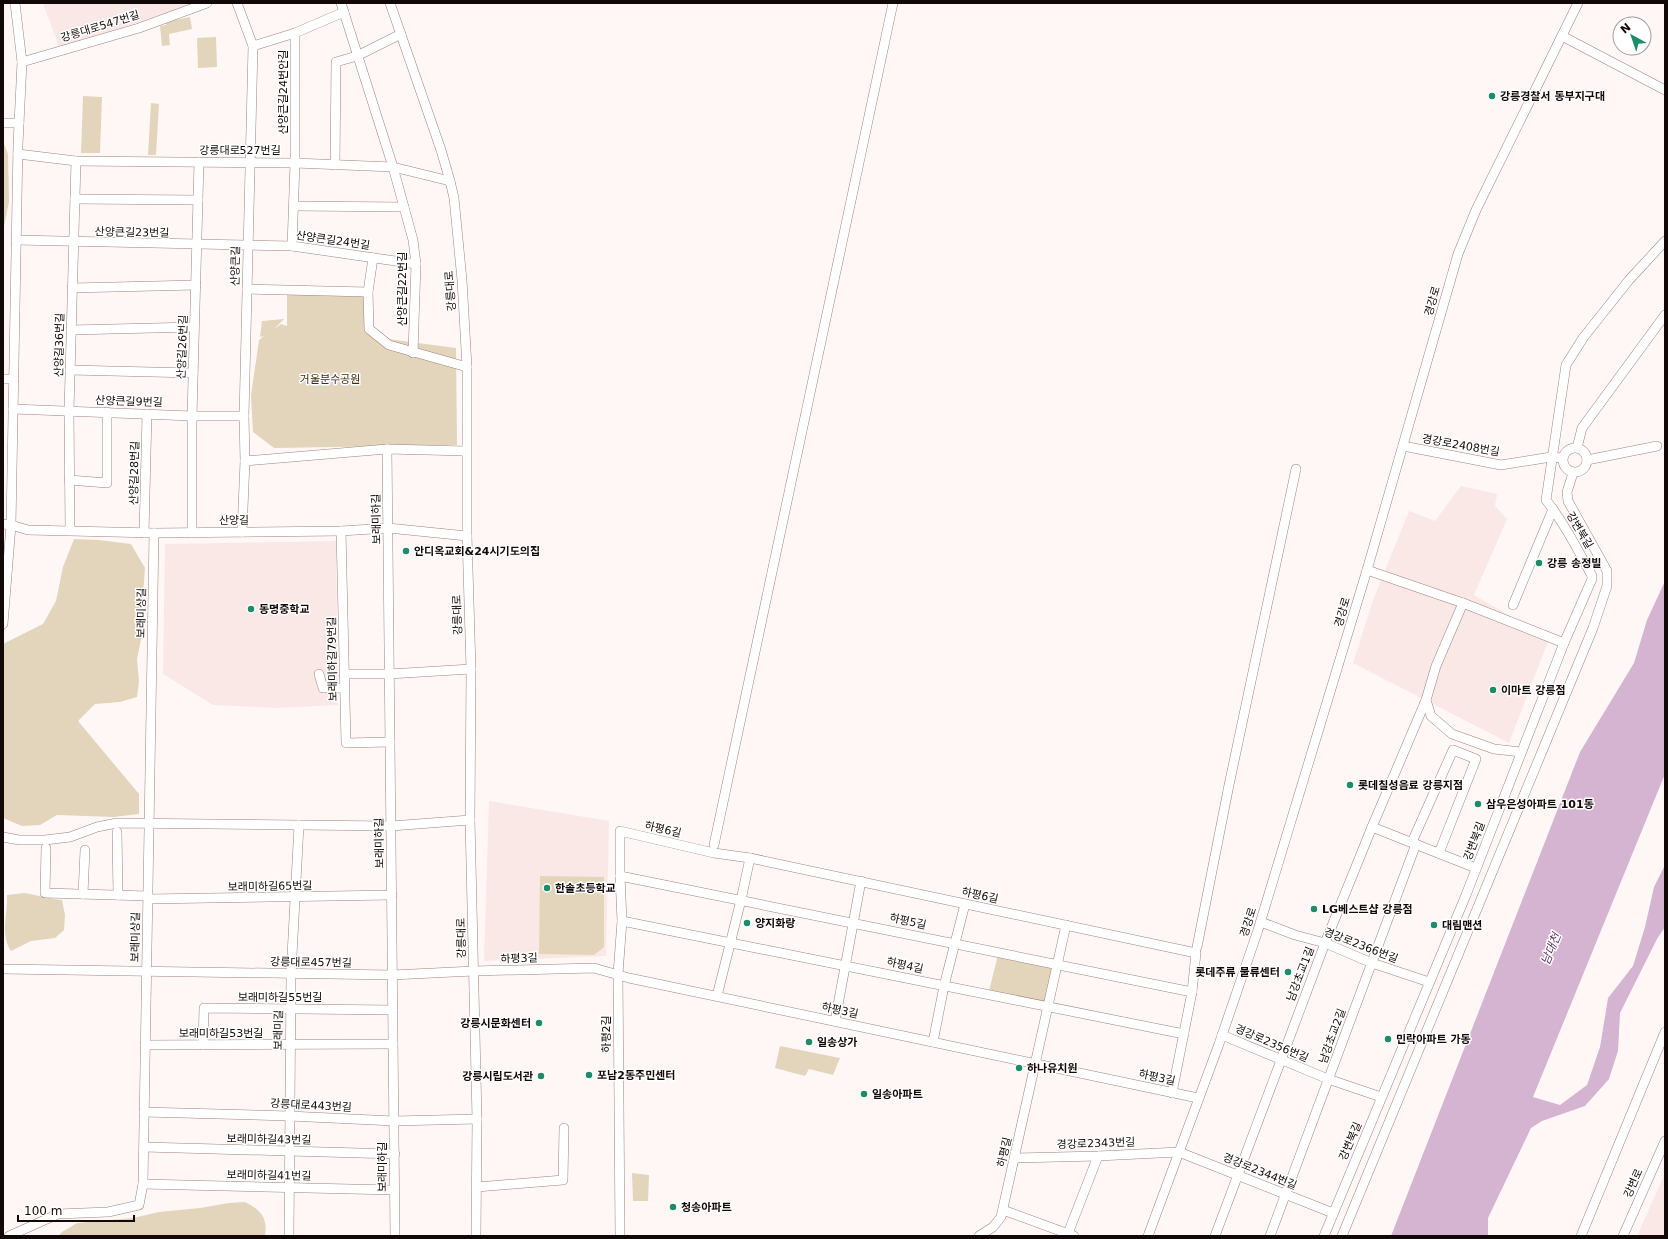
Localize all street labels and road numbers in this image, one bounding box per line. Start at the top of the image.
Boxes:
street label: 강릉대로547번길 [59,8,141,45]
street label: 산양큰길24번안길 [277,50,290,134]
street label: 강릉대로527번길 [199,144,281,157]
street label: 산양큰길23번길 [95,225,169,240]
street label: 산양큰길24번길 [295,229,371,252]
street label: 산양큰길 [229,246,242,286]
street label: 산양큰길22번길 [396,252,409,326]
street label: 강릉대로 [443,270,458,312]
street label: 경강로 [1422,285,1443,318]
street label: 산양길36번길 [52,313,67,377]
street label: 산양길26번길 [175,315,190,380]
street label: 산양큰길9번길 [95,394,163,409]
street label: 경강로2408번길 [1421,432,1501,459]
street label: 산양길28번길 [127,441,142,505]
street label: 보래미하길 [370,494,383,544]
street label: 강변북길 [1564,510,1596,551]
street label: 산양길 [219,514,249,527]
street label: 보래미상길 [135,588,148,638]
street label: 강릉대로 [450,595,465,635]
street label: 경강로 [1332,596,1353,629]
street label: 보래미하길79번길 [325,616,340,702]
street label: 보래미하길 [373,818,386,868]
street label: 하평6길 [643,819,683,840]
street label: 강변북길 [1461,820,1488,862]
street label: 보래미하길65번길 [227,879,313,894]
street label: 하평6길 [960,885,1000,906]
street label: 경강로 [1238,906,1259,939]
street label: 하평5길 [888,911,928,932]
street label: 보래미상길 [129,912,142,962]
street label: 강릉대로 [455,918,468,958]
street label: 경강로2366번길 [1322,925,1400,966]
street label: 남강초교1길 [1284,945,1317,1003]
street label: 하평3길 [500,951,538,966]
street label: 강릉대로457번길 [270,955,352,970]
street label: 하평4길 [885,955,925,976]
street label: 보래미하길55번길 [238,991,322,1004]
street label: 하평3길 [820,1000,860,1021]
street label: 남강초교2길 [1317,1007,1348,1065]
street label: 보래미길 [272,1010,285,1050]
street label: 하평2길 [600,1015,613,1053]
street label: 경강로2356번길 [1233,1022,1311,1065]
street label: 보래미하길53번길 [179,1027,263,1040]
street label: 하평3길 [1137,1067,1177,1088]
street label: 강릉대로443번길 [270,1097,352,1114]
street label: 강변북길 [1337,1120,1364,1162]
street label: 보래미하길43번길 [226,1132,312,1147]
street label: 하평길 [995,1136,1014,1168]
street label: 경강로2343번길 [1057,1136,1136,1151]
street label: 보래미하길 [376,1142,389,1192]
street label: 경강로2344번길 [1221,1151,1299,1192]
street label: 강변로 [1621,1167,1646,1200]
street label: 보래미하길41번길 [226,1168,312,1183]

